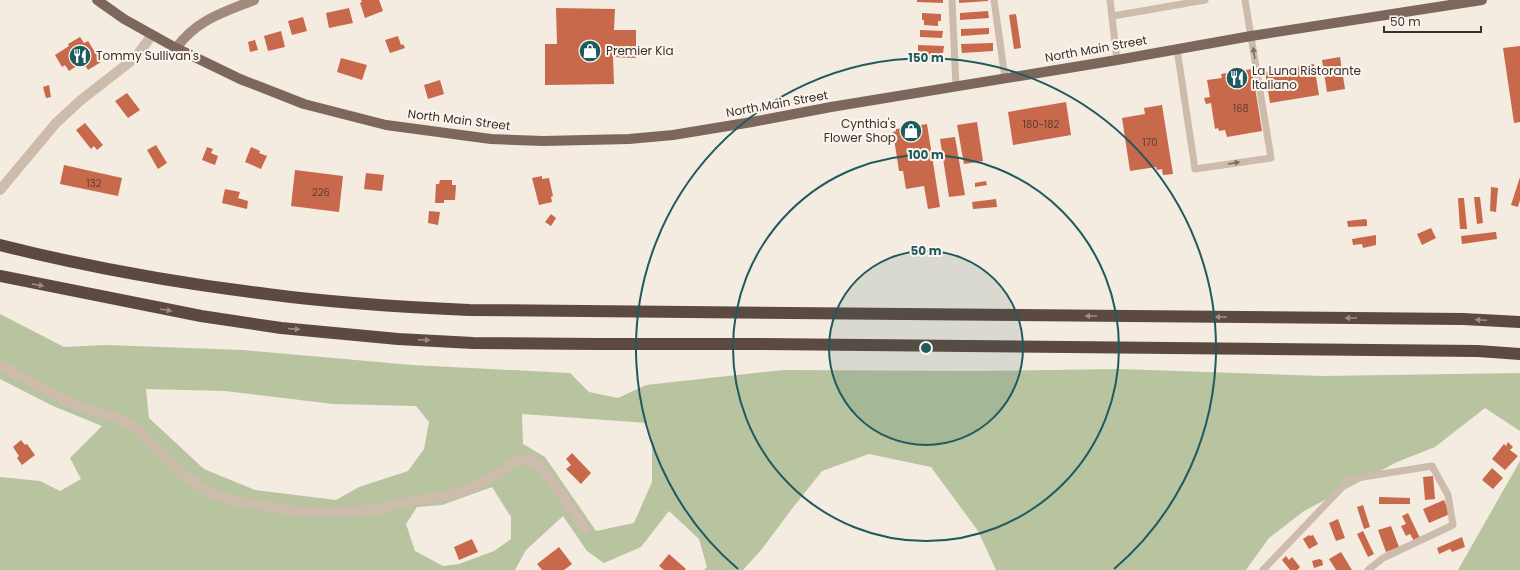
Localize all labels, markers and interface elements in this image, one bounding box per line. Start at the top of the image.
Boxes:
scale bar [1384,8,1481,34]
text: 50 m [1390,13,1421,30]
street label: North Main Street [1044,31,1148,66]
shop icon: Premier Kia [577,38,603,64]
place label: Premier Kia [606,42,674,59]
restaurant icon: Tommy Sullivan's [67,43,93,69]
place label: Tommy Sullivan's [96,47,199,64]
one-way arrow [1251,47,1257,59]
text: 150 m [908,49,944,66]
place label: La Luna Ristorante Italiano [1252,62,1361,93]
restaurant icon: La Luna Ristorante Italiano [1224,65,1250,91]
street label: North Main Street [725,86,829,121]
house number: 168 [1233,101,1249,116]
street label: North Main Street [407,105,511,134]
place label: Cynthia's Flower Shop [824,115,896,146]
house number: 180-182 [1023,117,1060,132]
shop icon: Cynthia's Flower Shop [898,118,924,144]
house number: 170 [1143,135,1157,150]
text: 100 m [908,146,944,163]
one-way arrow [1228,160,1240,166]
house number: 132 [87,176,102,191]
house number: 226 [312,185,330,200]
text: 50 m [911,242,942,259]
one-way arrow [32,282,44,288]
one-way arrow [160,307,172,313]
one-way arrow [1084,313,1097,319]
one-way arrow [1214,314,1227,320]
one-way arrow [1344,315,1357,321]
one-way arrow [1475,316,1487,323]
one-way arrow [288,326,300,333]
one-way arrow [418,337,431,343]
centre of rings [919,341,933,355]

